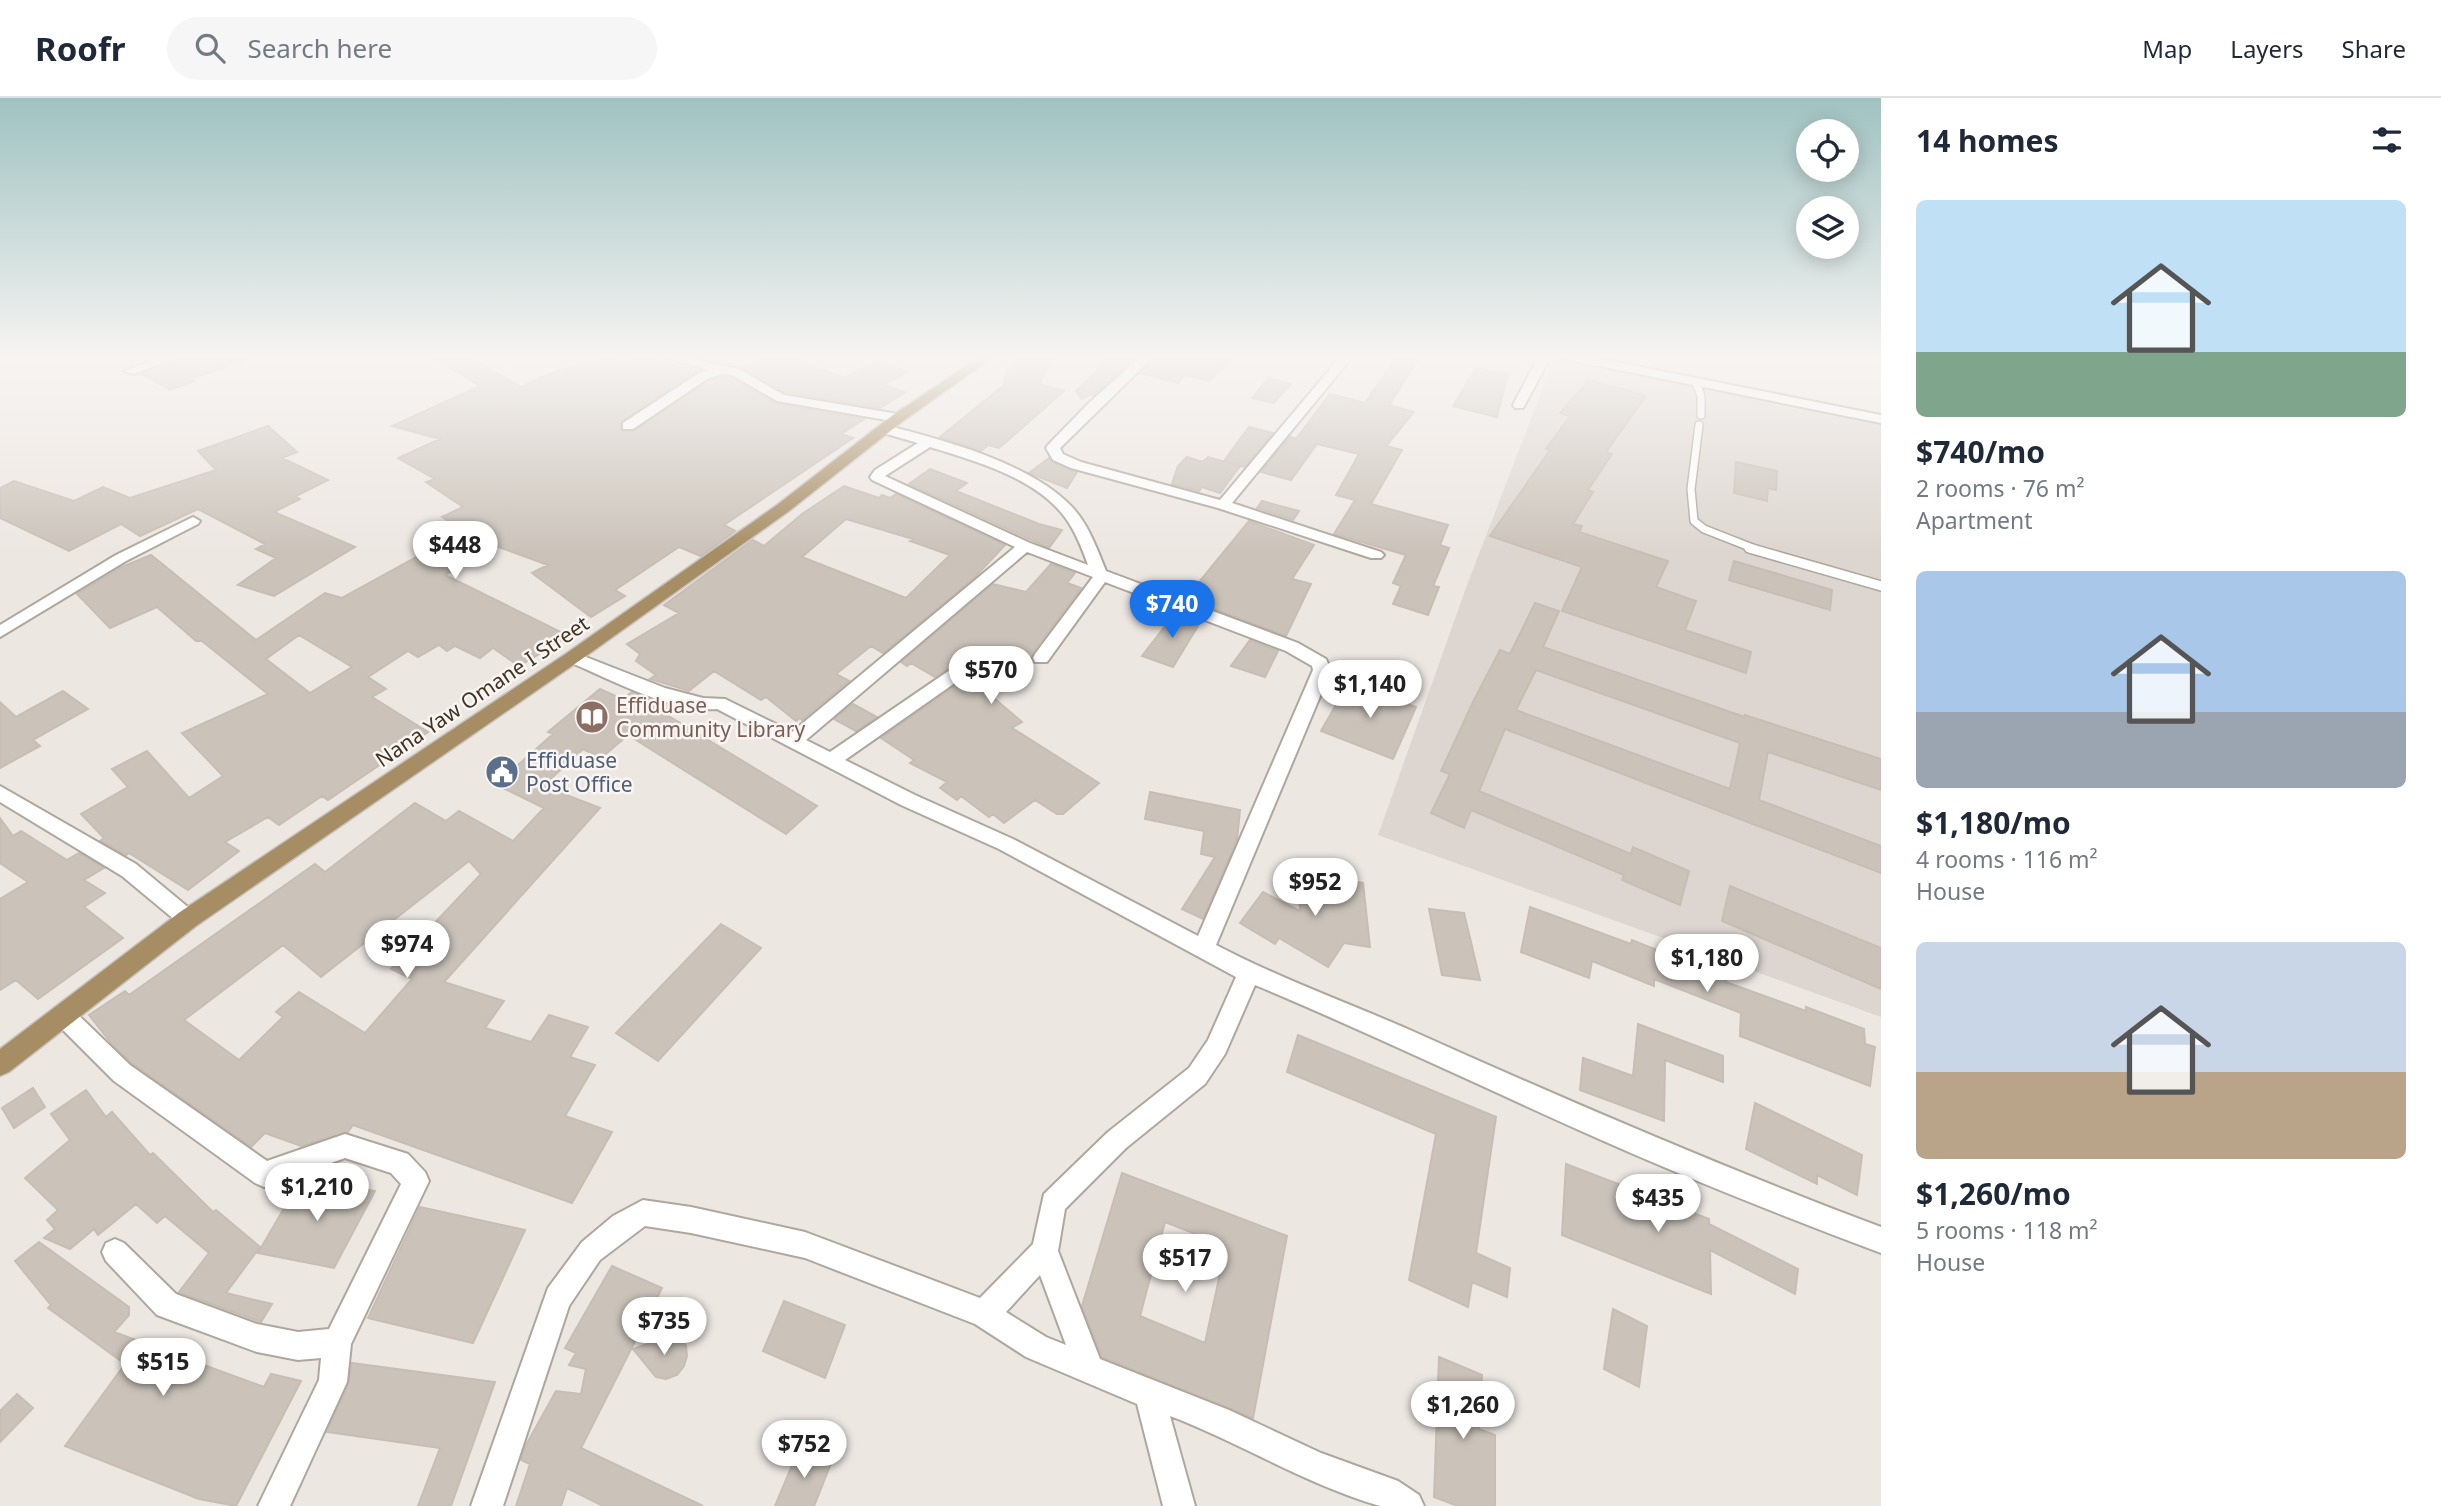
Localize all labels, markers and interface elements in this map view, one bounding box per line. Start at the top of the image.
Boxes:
search box [167,17,657,80]
text: Roofr [35,26,125,71]
icon: search [191,29,229,67]
text: Search here [247,30,392,66]
text: Map [2142,32,2192,65]
text: Layers [2230,32,2304,65]
text: Share [2342,32,2406,65]
map controls [1796,119,1859,259]
button: locate [1796,119,1859,182]
text: 14 homes [1916,120,2059,161]
icon: filters [2368,121,2406,159]
button: layers [1796,196,1859,259]
icon: home [2098,245,2224,371]
text: $740/mo [1916,431,2045,472]
text: 2 rooms · 76 m² [1916,472,2085,504]
text: Apartment [1916,504,2033,536]
pin: $448 [414,522,496,581]
text: $448 [429,528,481,560]
pin: $740 [1131,580,1213,640]
text: $740 [1146,587,1198,619]
street label: Nana Yaw Omane I Street [370,609,595,773]
icon: home [2098,616,2224,742]
pin: $570 [950,646,1032,706]
text: $570 [965,653,1017,685]
pin: $1,140 [1313,660,1427,720]
text: $1,140 [1334,667,1406,699]
place label: Effiduase Community Library [616,691,805,743]
library icon: Effiduase Community Library [573,698,611,736]
place label: Effiduase Post Office [526,746,633,798]
public building icon: Effiduase Post Office [483,753,521,791]
text: $1,180/mo [1916,802,2071,843]
text: 4 rooms · 116 m² [1916,843,2098,875]
pin: $952 [1274,858,1356,918]
text: $952 [1289,865,1341,897]
text: House [1916,875,1985,907]
pin: $974 [366,920,448,980]
text: $974 [381,927,433,959]
pin: $1,180 [1650,934,1764,994]
text: $1,180 [1671,941,1743,973]
icon: home [2098,987,2224,1113]
pin: $1,210 [260,1164,374,1223]
text: $1,210 [281,1170,353,1202]
text: $1,260/mo [1916,1173,2071,1214]
pin: $435 [1617,1174,1699,1234]
text: $435 [1632,1181,1684,1213]
text: 5 rooms · 118 m² [1916,1214,2098,1246]
pin: $517 [1144,1234,1226,1294]
text: $517 [1159,1241,1211,1273]
text: House [1916,1246,1985,1278]
pin: $735 [623,1298,705,1357]
text: $735 [638,1304,690,1336]
pin: $515 [122,1338,204,1398]
text: $515 [137,1345,189,1377]
pin: $1,260 [1406,1382,1520,1441]
text: $1,260 [1427,1388,1499,1420]
pin: $752 [763,1420,845,1480]
text: $752 [778,1427,830,1459]

